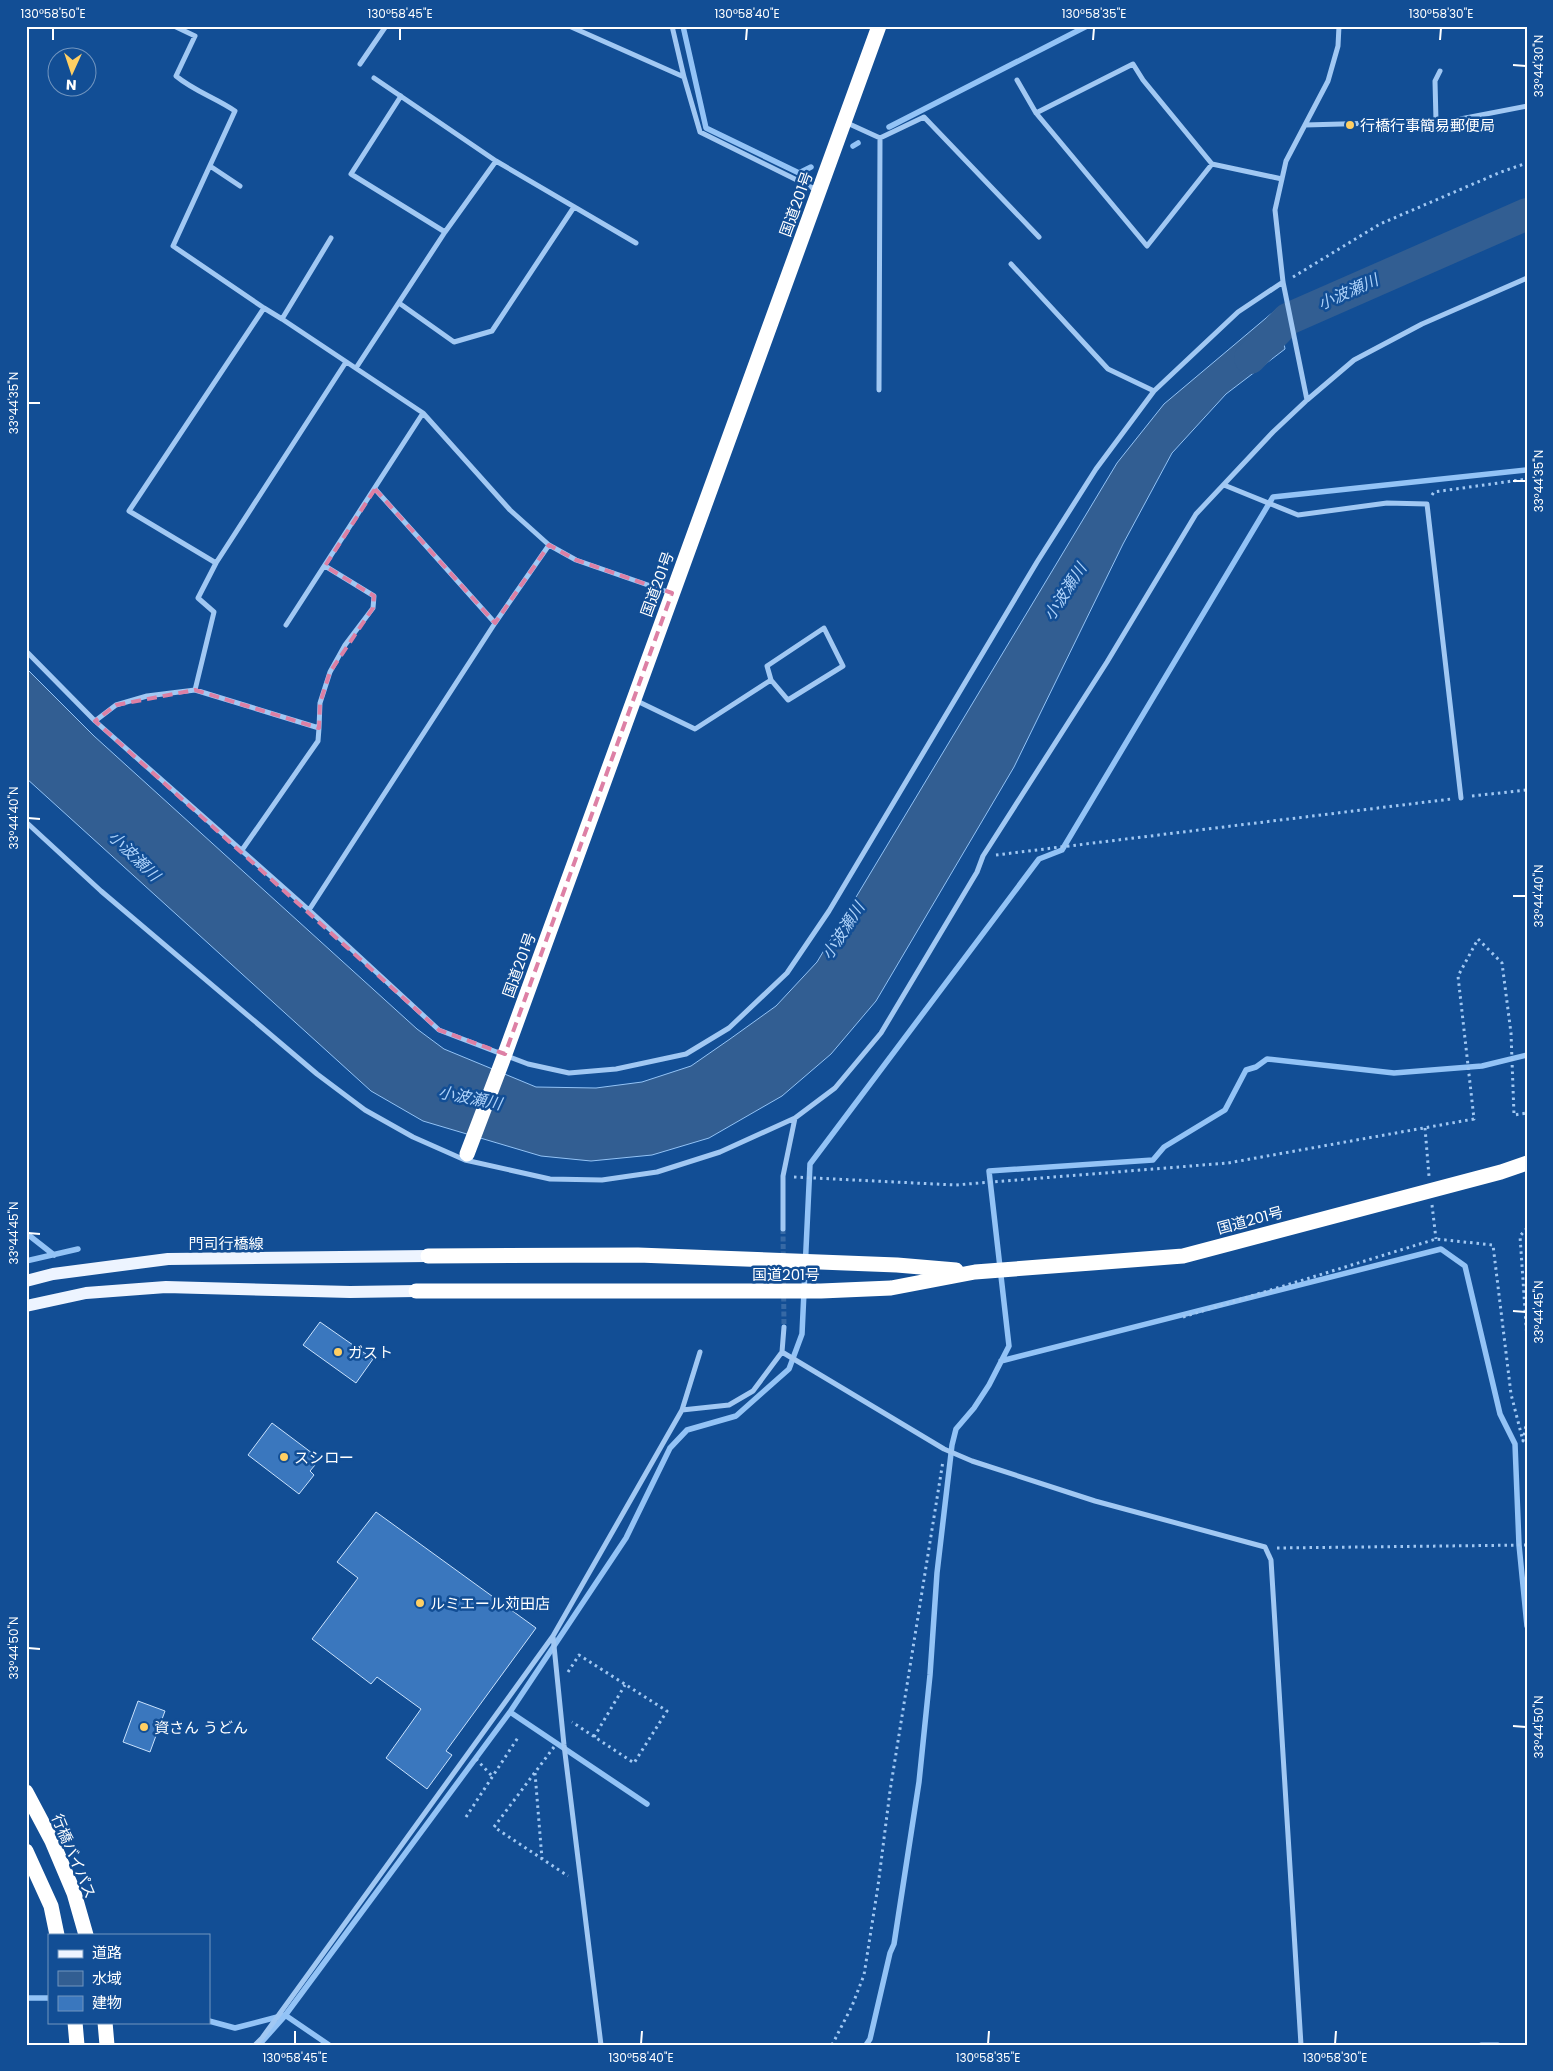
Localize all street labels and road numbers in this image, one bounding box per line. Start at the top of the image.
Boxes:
street label: 国道201号 [775,169,817,239]
street label: 国道201号 [636,549,678,619]
street label: 国道201号 [498,930,540,1000]
street label: 国道201号 [1215,1201,1285,1239]
street label: 門司行橋線 [188,1233,264,1254]
street label: 国道201号 [752,1264,820,1285]
street label: 行橋バイパス [47,1811,101,1901]

